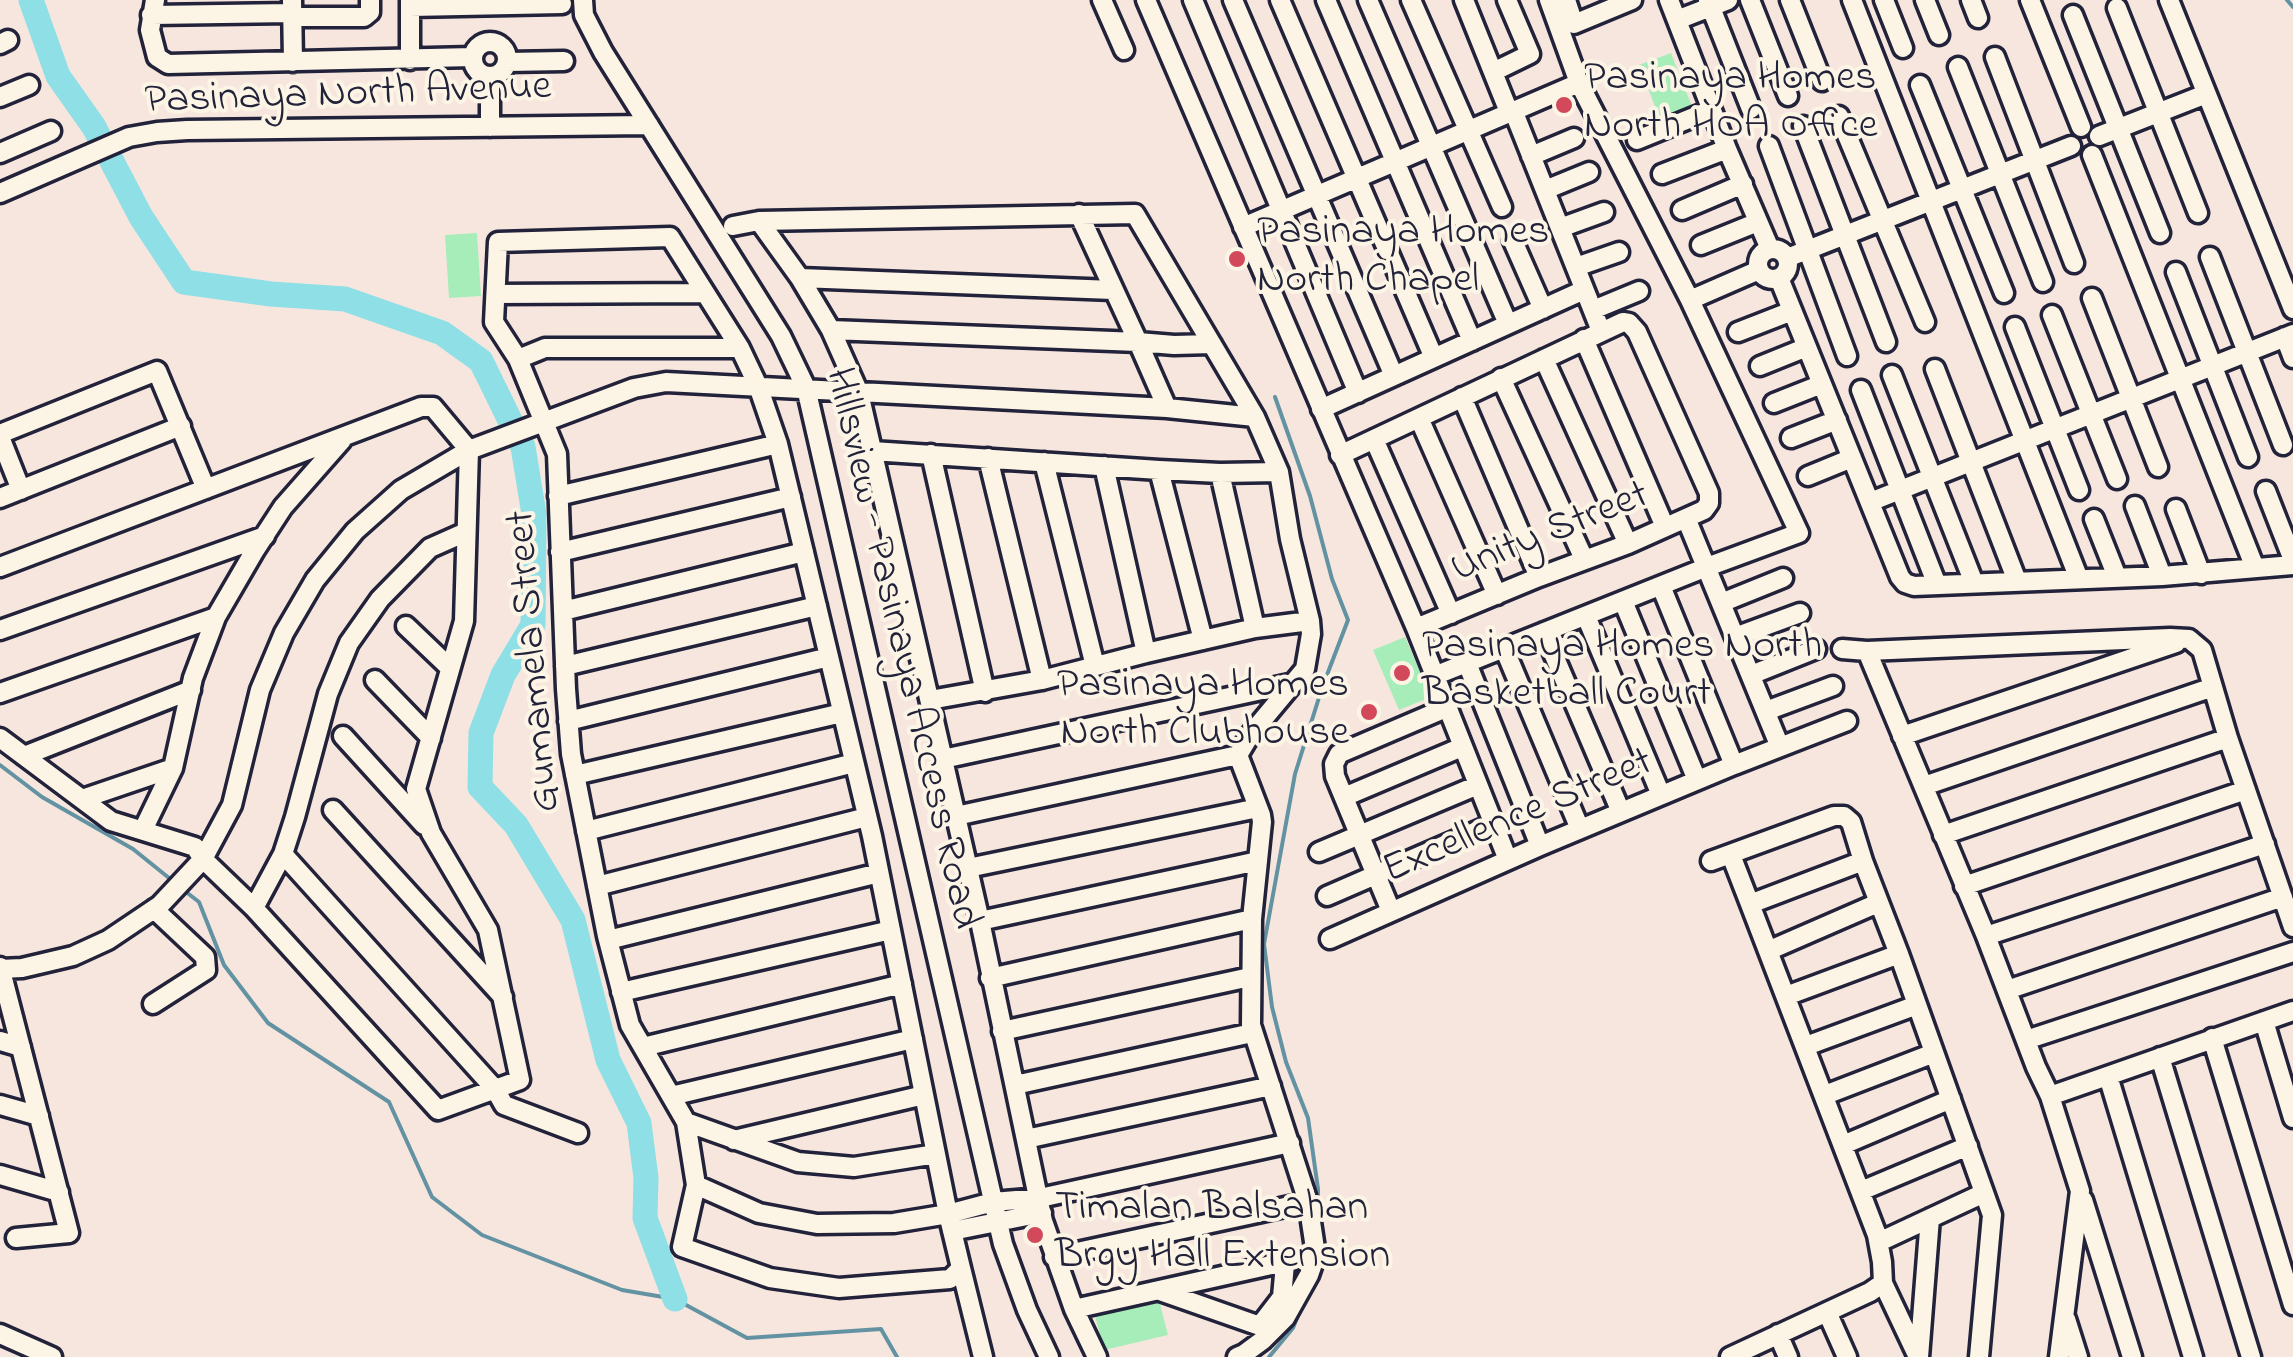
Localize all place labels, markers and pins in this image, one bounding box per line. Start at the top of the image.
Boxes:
place label: Pasinaya Homes North HOA Office [1584,56,1877,154]
marker: Pasinaya Homes North HOA Office [1553,94,1575,116]
place label: Pasinaya Homes North Chapel [1257,210,1549,308]
marker: Pasinaya Homes North Chapel [1226,248,1248,270]
place label: Pasinaya Homes North Basketball Court [1422,624,1822,722]
marker: Pasinaya Homes North Basketball Court [1391,662,1413,684]
place label: Pasinaya Homes North Clubhouse [1057,663,1349,761]
marker: Pasinaya Homes North Clubhouse [1358,701,1380,723]
place label: Timalan Balsahan Brgy Hall Extension [1055,1186,1390,1284]
marker: Timalan Balsahan Brgy Hall Extension [1024,1224,1046,1246]

